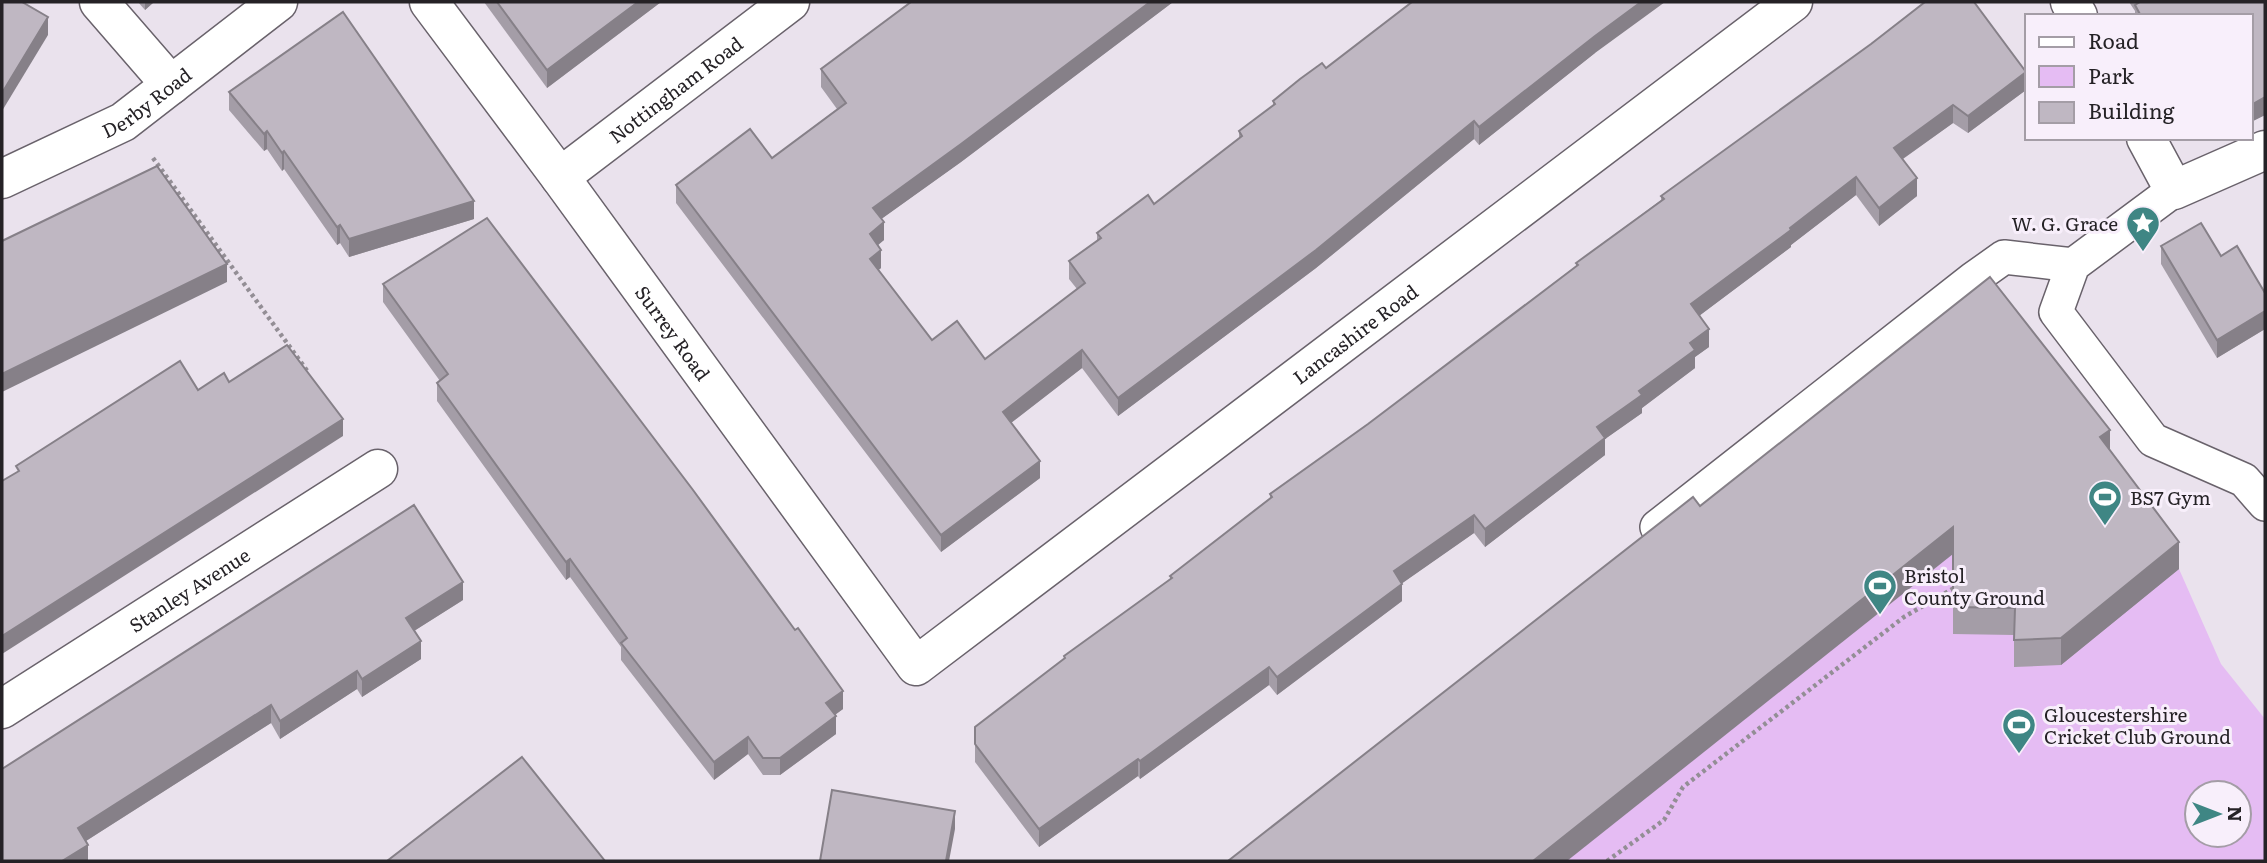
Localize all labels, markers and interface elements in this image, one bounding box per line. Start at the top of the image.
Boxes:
legend [2025,14,2253,140]
text: Road [2088,24,2139,55]
street label: Nottingham Road [603,29,748,149]
text: Park [2088,59,2134,90]
street label: Derby Road [97,60,197,144]
text: Building [2088,94,2175,125]
place icon: W. G. Grace [2124,204,2162,253]
place label: W. G. Grace [2012,209,2118,237]
street label: Lancashire Road [1287,277,1424,390]
street label: Surrey Road [629,279,718,386]
sports icon: BS7 Gym [2086,478,2124,527]
place label: BS7 Gym [2130,483,2211,511]
street label: Stanley Avenue [123,540,255,639]
place label: Bristol County Ground [1904,561,2045,611]
sports icon: Bristol County Ground [1861,567,1899,616]
place label: Gloucestershire Cricket Club Ground [2044,700,2231,750]
sports icon: Gloucestershire Cricket Club Ground [2000,706,2038,755]
north arrow [2183,779,2253,849]
text: N [2222,806,2250,822]

